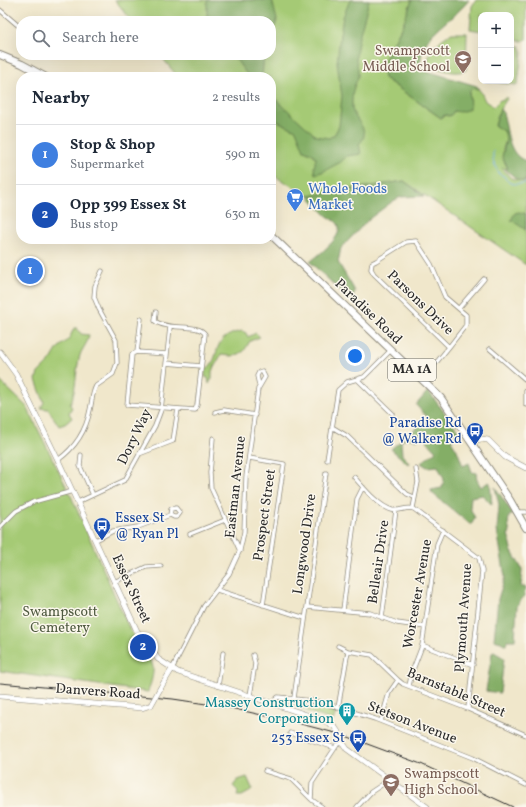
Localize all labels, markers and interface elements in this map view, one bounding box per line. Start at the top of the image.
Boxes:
map controls [478,12,514,84]
button: + [478,12,514,48]
search box [16,16,276,60]
icon: search [30,27,52,49]
text: Search here [62,28,139,49]
place label: Swampscott Middle School [362,42,450,77]
button: − [478,48,514,84]
school or university icon: Swampscott Middle School [453,49,473,74]
text: Nearby [32,87,90,110]
text: 2 results [212,89,260,107]
text: Stop & Shop [70,135,155,156]
text: 1 [42,146,48,164]
text: 590 m [225,146,260,164]
text: Supermarket [70,156,145,174]
place label: Whole Foods Market [308,180,387,215]
supermarket icon: Whole Foods Market [285,187,305,212]
text: Opp 399 Essex St [70,195,186,216]
text: 2 [42,206,48,224]
text: 630 m [225,206,260,224]
text: Bus stop [70,216,118,234]
pin: 1 [17,256,43,286]
street label: Parsons Drive [383,266,458,340]
street label: Paradise Road [330,275,406,349]
your location [345,346,365,366]
road number: MA 1A [388,359,436,381]
street label: Dory Way [113,405,157,468]
place label: Paradise Rd @ Walker Rd [382,414,462,449]
bus stop icon: Paradise Rd @ Walker Rd [465,421,485,446]
street label: Eastman Avenue [221,435,251,539]
street label: Prospect Street [249,468,281,562]
street label: Longwood Drive [289,492,322,595]
place label: Essex St @ Ryan Pl [115,509,179,544]
bus stop icon: Essex St @ Ryan Pl [92,516,112,541]
street label: Belleair Drive [364,519,394,605]
street label: Worcester Avenue [399,537,437,650]
street label: Essex Street [107,552,155,627]
street label: Plymouth Avenue [451,562,477,673]
park label: Swampscott Cemetery [22,603,98,638]
pin: 2 [130,632,156,662]
street label: Barnstable Street [404,664,508,722]
street label: Danvers Road [55,680,141,704]
place label: Massey Construction Corporation [205,694,334,729]
street label: Stetson Avenue [365,697,460,749]
building icon: Massey Construction Corporation [337,701,357,726]
bus stop icon: 253 Essex St [348,728,368,753]
place label: 253 Essex St [271,729,345,748]
place label: Swampscott High School [404,765,479,800]
school or university icon: Swampscott High School [381,772,401,797]

